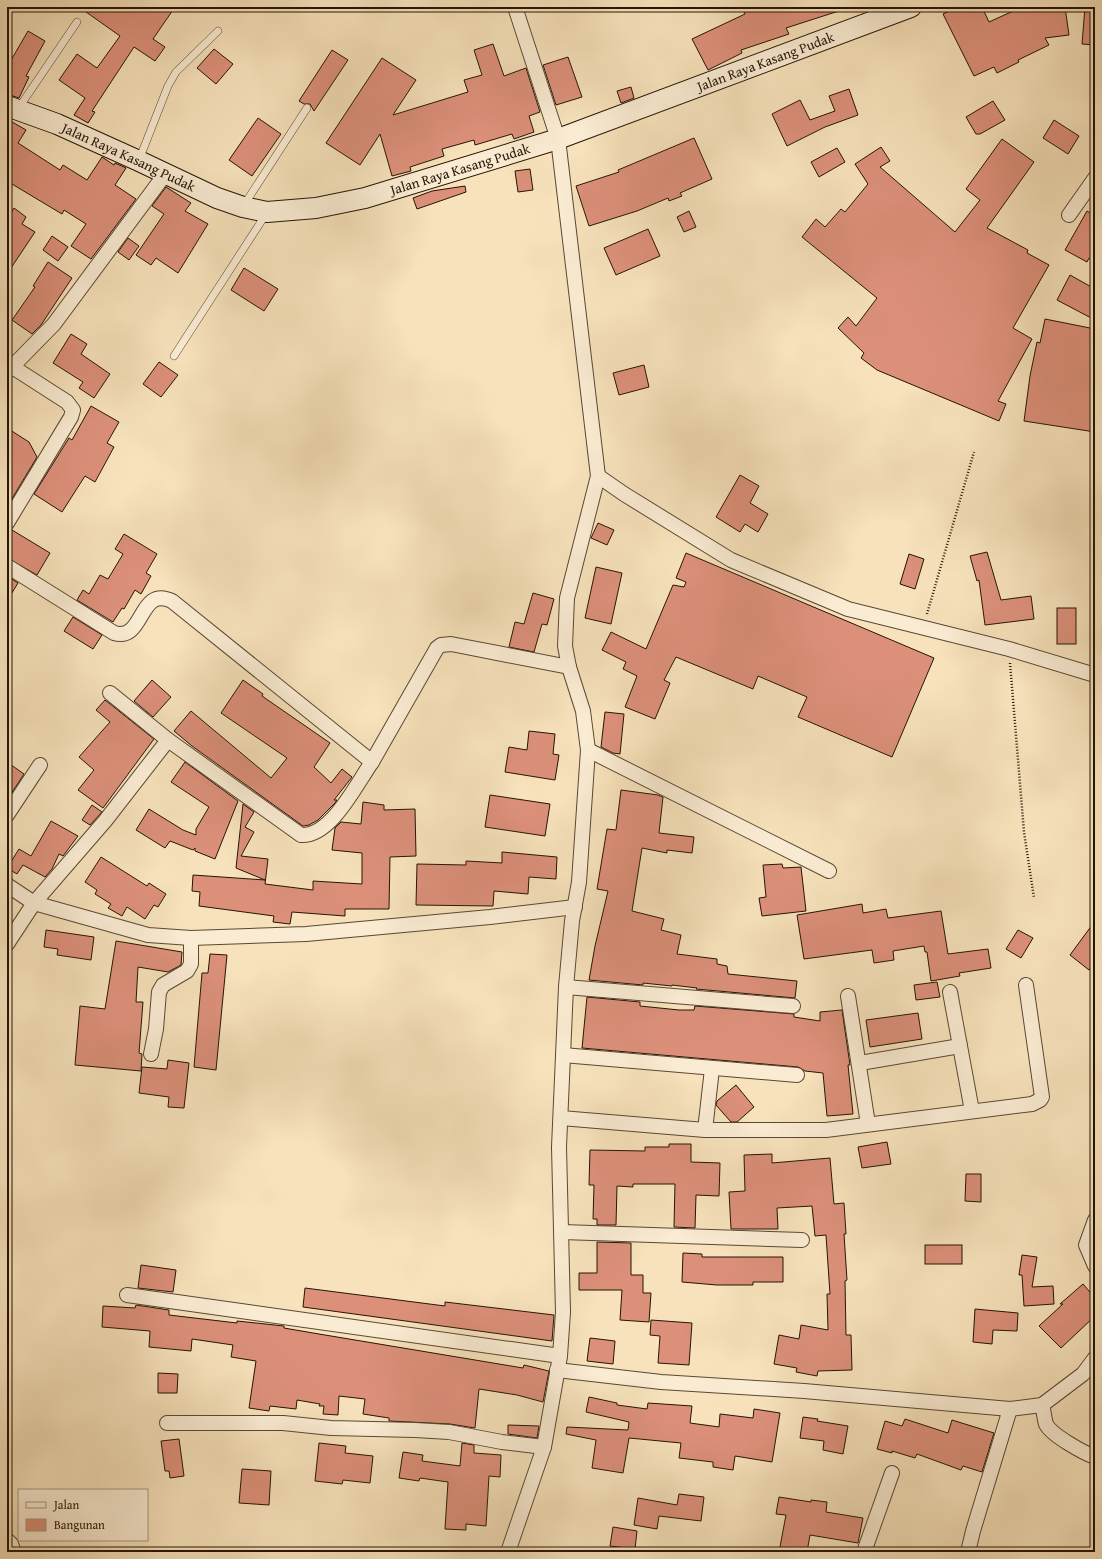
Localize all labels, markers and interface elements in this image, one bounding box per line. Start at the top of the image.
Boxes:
street label: Jalan Raya Kasang Pudak [692,26,838,97]
street label: Jalan Raya Kasang Pudak [57,117,200,197]
street label: Jalan Raya Kasang Pudak [386,138,533,200]
legend [18,1489,148,1541]
text: Jalan [52,1496,79,1513]
text: Bangunan [54,1516,105,1533]

